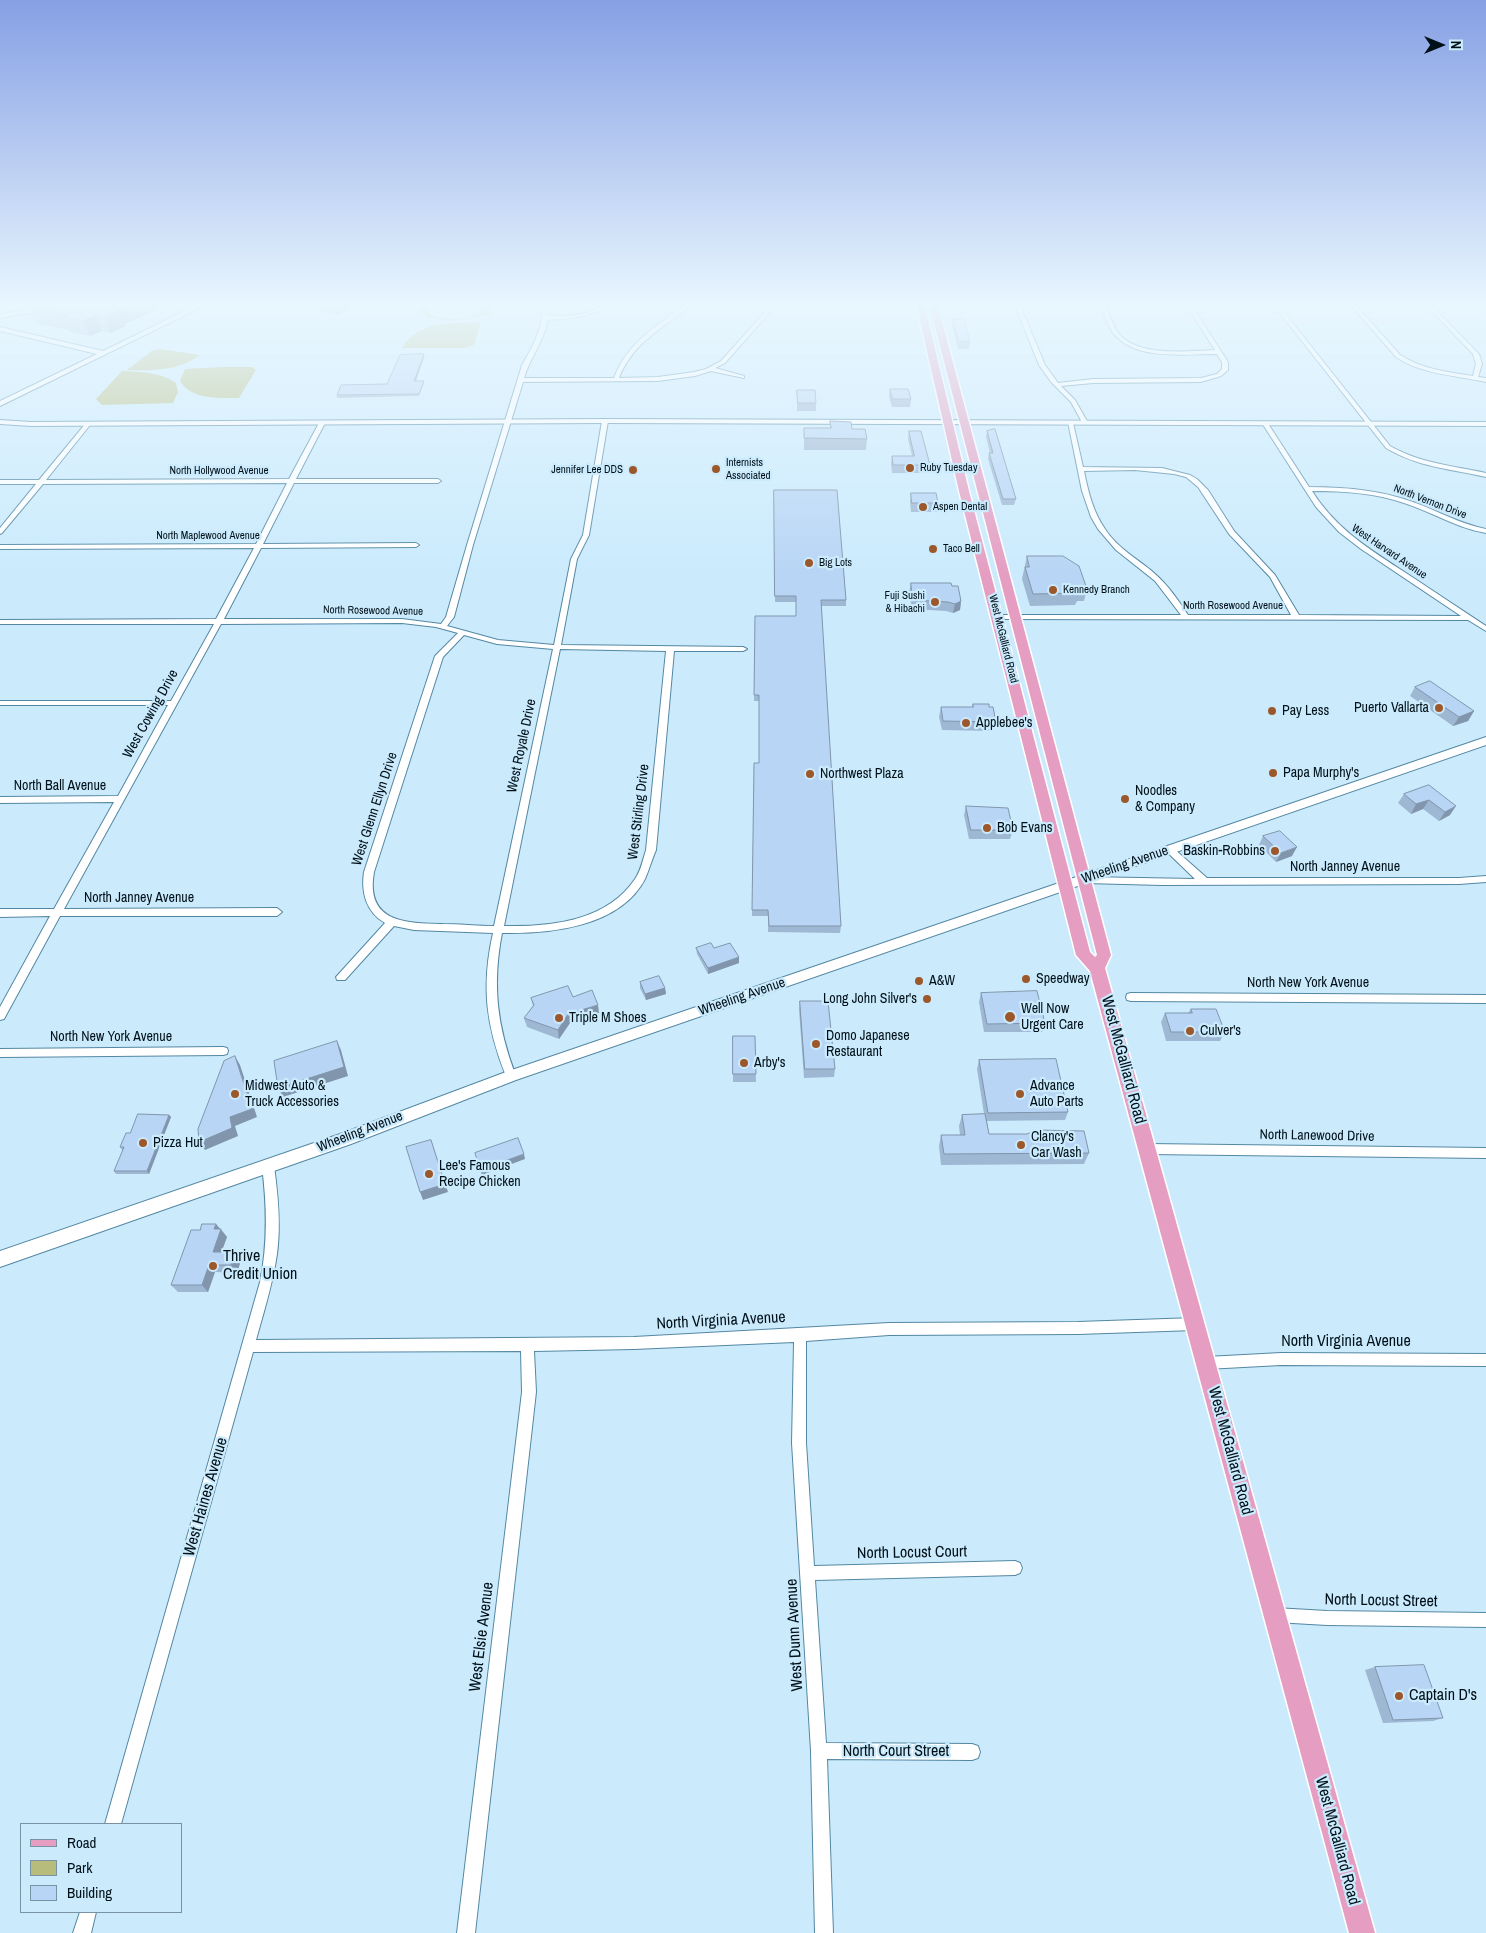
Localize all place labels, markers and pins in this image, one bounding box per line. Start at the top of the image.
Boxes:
place label: Internists Associated [726,456,771,482]
place label: Ruby Tuesday [920,461,977,475]
marker: Ruby Tuesday [904,462,916,474]
place label: Jennifer Lee DDS [551,463,623,477]
marker: Internists Associated [710,463,722,475]
marker: Jennifer Lee DDS [627,464,639,476]
place label: Aspen Dental [933,500,987,514]
marker: Aspen Dental [917,501,929,513]
place label: Taco Bell [943,542,980,556]
marker: Taco Bell [927,543,939,555]
place label: Big Lots [819,556,852,570]
marker: Big Lots [803,557,815,569]
place label: Kennedy Branch [1063,583,1130,597]
marker: Kennedy Branch [1047,584,1059,596]
place label: Fuji Sushi & Hibachi [884,589,925,615]
marker: Fuji Sushi & Hibachi [929,596,941,608]
place label: Puerto Vallarta [1354,700,1429,716]
marker: Puerto Vallarta [1433,702,1445,714]
place label: Pay Less [1282,703,1329,719]
marker: Pay Less [1266,705,1278,717]
place label: Applebee's [976,715,1032,731]
marker: Applebee's [960,717,972,729]
place label: Papa Murphy's [1283,765,1359,781]
place label: Northwest Plaza [820,766,904,782]
marker: Papa Murphy's [1267,767,1279,779]
marker: Northwest Plaza [804,768,816,780]
place label: Noodles & Company [1135,783,1195,816]
marker: Noodles & Company [1119,793,1131,805]
place label: Bob Evans [997,820,1053,836]
marker: Bob Evans [981,822,993,834]
place label: Baskin-Robbins [1183,843,1265,859]
marker: Baskin-Robbins [1269,845,1281,857]
place label: Speedway [1036,971,1090,987]
place label: A&W [929,973,955,989]
marker: Speedway [1020,973,1032,985]
marker: A&W [913,975,925,987]
place label: Long John Silver's [823,991,917,1007]
marker: Long John Silver's [921,993,933,1005]
place label: Well Now Urgent Care [1021,1001,1084,1034]
place label: Triple M Shoes [569,1010,646,1026]
marker: Well Now Urgent Care [1003,1010,1017,1024]
marker: Triple M Shoes [553,1012,565,1024]
place label: Culver's [1200,1023,1241,1039]
marker: Culver's [1184,1025,1196,1037]
place label: Domo Japanese Restaurant [826,1028,910,1060]
marker: Domo Japanese Restaurant [810,1038,822,1050]
place label: Arby's [754,1055,786,1071]
marker: Arby's [738,1057,750,1069]
place label: Midwest Auto & Truck Accessories [245,1078,339,1110]
place label: Advance Auto Parts [1030,1078,1084,1110]
marker: Midwest Auto & Truck Accessories [229,1088,241,1100]
marker: Advance Auto Parts [1014,1088,1026,1100]
place label: Clancy's Car Wash [1031,1129,1082,1162]
place label: Pizza Hut [153,1135,203,1151]
marker: Pizza Hut [137,1137,149,1149]
marker: Clancy's Car Wash [1015,1139,1027,1151]
place label: Lee's Famous Recipe Chicken [439,1158,521,1190]
marker: Lee's Famous Recipe Chicken [423,1168,435,1180]
place label: Thrive Credit Union [223,1247,297,1285]
marker: Thrive Credit Union [207,1260,219,1272]
place label: Captain D's [1409,1686,1477,1706]
marker: Captain D's [1393,1690,1405,1702]

